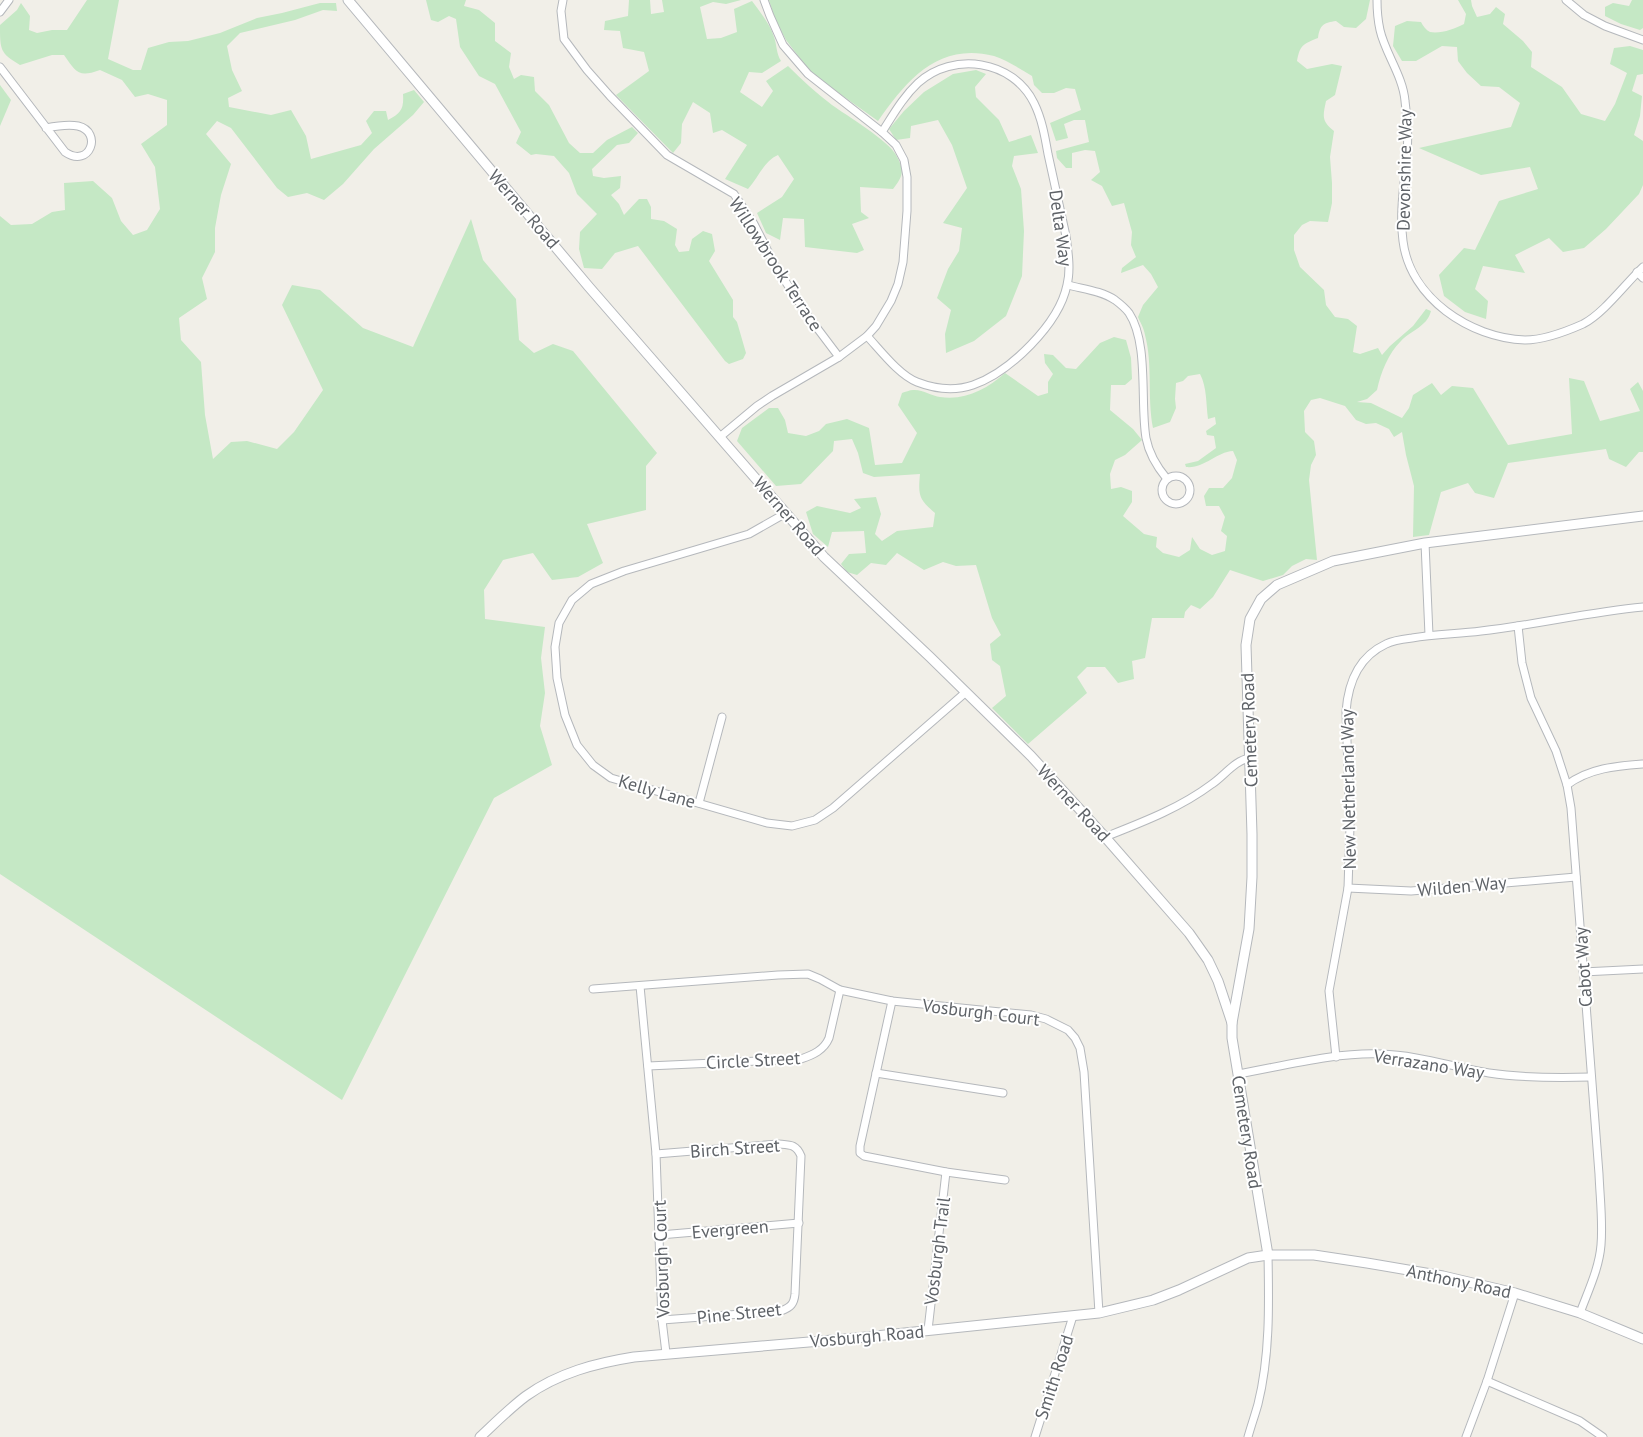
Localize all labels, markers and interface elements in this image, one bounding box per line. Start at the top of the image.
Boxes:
street label: Devonshire Way [1391,108,1417,231]
street label: Werner Road [483,165,565,253]
street label: Delta Way [1044,188,1078,268]
street label: Willowbrook Terrace [724,193,828,335]
street label: Werner Road [748,472,830,560]
street label: Cemetery Road [1236,672,1262,788]
street label: New Netherland Way [1335,708,1361,870]
street label: Werner Road [1032,760,1116,846]
street label: Kelly Lane [616,769,698,813]
street label: Wilden Way [1416,871,1508,901]
street label: Cabot Way [1569,926,1597,1008]
street label: Vosburgh Court [920,993,1041,1031]
street label: Verrazano Way [1371,1044,1487,1084]
street label: Circle Street [705,1046,801,1074]
street label: Cemetery Road [1227,1074,1267,1190]
street label: Birch Street [689,1133,781,1163]
street label: Vosburgh Trail [919,1195,955,1307]
street label: Vosburgh Court [647,1200,675,1319]
street label: Evergreen [691,1214,769,1244]
street label: Anthony Road [1405,1259,1513,1303]
street label: Pine Street [696,1297,782,1329]
street label: Vosburgh Road [808,1320,925,1353]
street label: Smith Road [1029,1332,1079,1422]

